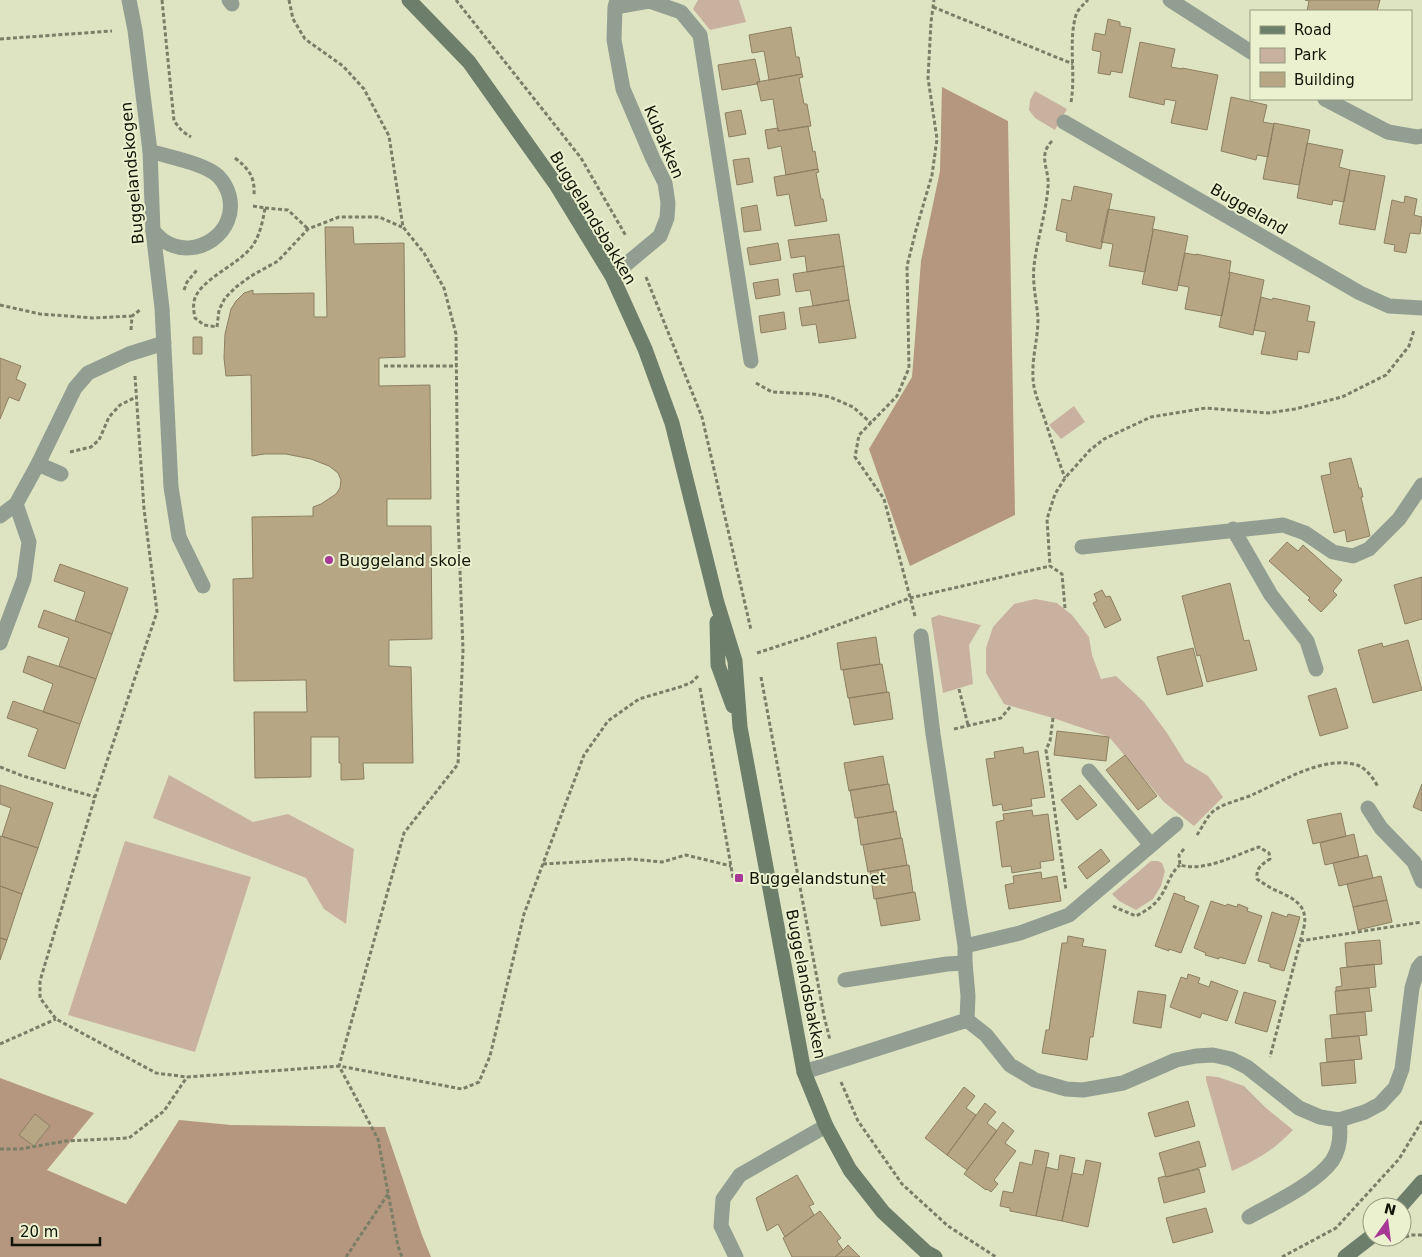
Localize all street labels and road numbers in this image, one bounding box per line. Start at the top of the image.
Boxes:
street label: Buggelandskogen [116,101,148,245]
street label: Kubakken [640,103,688,181]
street label: Buggelandsbakken [546,148,640,288]
street label: Buggeland [1207,179,1291,239]
street label: Buggelandsbakken [782,908,830,1060]

